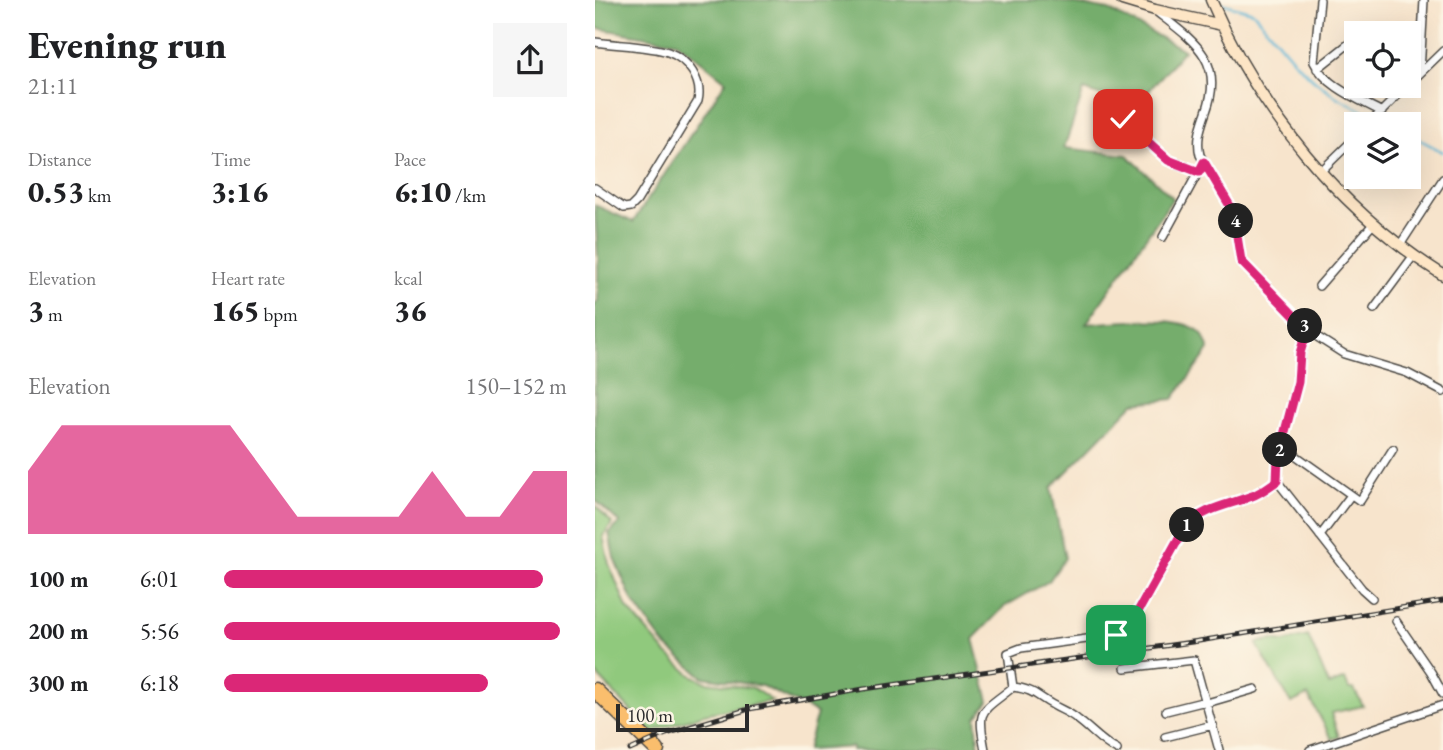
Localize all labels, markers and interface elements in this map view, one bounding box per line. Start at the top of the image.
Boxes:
text: Evening run [28,20,226,69]
map controls [1344,21,1421,189]
button: locate [1344,21,1421,98]
button: share [493,23,567,97]
text: 21:11 [28,71,78,101]
pin [1093,89,1153,149]
icon: check [1104,100,1142,138]
button: layers [1344,112,1421,189]
text: Distance [28,147,91,172]
text: Time [211,147,251,172]
text: Pace [394,147,426,172]
text: 0.53 [28,172,84,211]
text: 3:16 [211,172,268,211]
text: 6:10 [394,172,451,211]
text: km [84,183,112,208]
text: /km [451,183,486,208]
pin: 4 [1219,204,1253,238]
text: 4 [1230,208,1241,233]
text: Elevation [28,266,96,291]
text: Heart rate [211,266,285,291]
text: kcal [394,266,423,291]
text: 3 [28,291,44,330]
text: 165 [211,291,260,330]
text: 36 [394,291,426,330]
text: m [44,302,63,327]
text: bpm [260,302,298,327]
pin: 3 [1287,308,1323,344]
text: 3 [1299,313,1310,338]
text: Elevation [28,371,111,401]
text: 150–152 m [466,371,567,401]
pin: 2 [1263,433,1297,468]
text: 2 [1274,437,1285,462]
pin: 1 [1169,508,1205,542]
text: 1 [1181,512,1192,537]
text: 100 m [28,564,89,594]
text: 6:01 [140,564,179,594]
pin [1086,605,1146,665]
text: 200 m [28,616,89,646]
text: 5:56 [140,616,179,646]
icon: arrive [1097,616,1135,654]
text: 300 m [28,668,89,698]
text: 6:18 [140,668,179,698]
scale bar [616,701,749,733]
text: 100 m [627,703,673,728]

